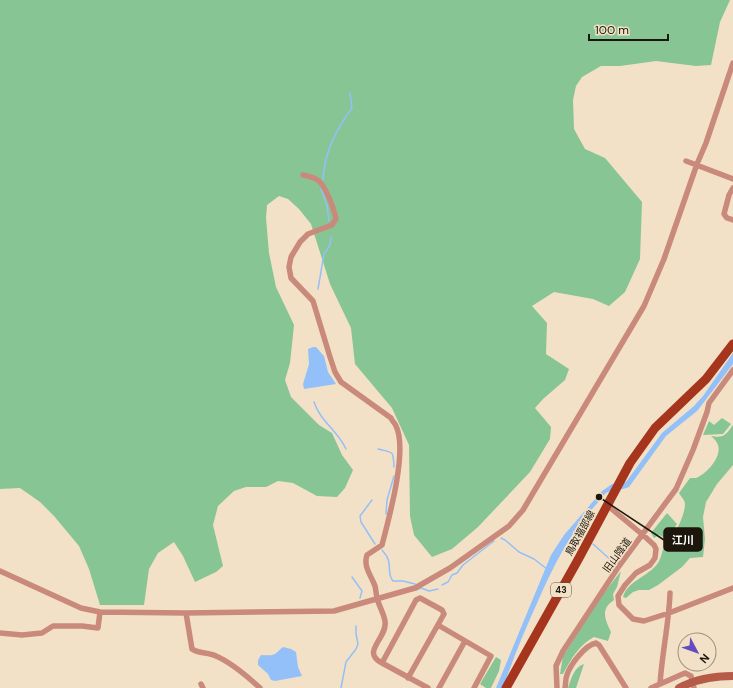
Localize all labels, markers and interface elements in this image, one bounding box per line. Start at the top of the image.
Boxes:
scale bar [589,16,668,42]
text: 100 m [595,22,629,38]
street label: 鳥取福部線 [562,508,598,558]
callout: 江川 [664,528,702,551]
text: 江川 [672,533,694,547]
street label: 旧山陰道 [600,535,634,575]
road number: 43 [551,583,571,597]
north arrow [677,632,717,672]
text: N [697,651,712,666]

